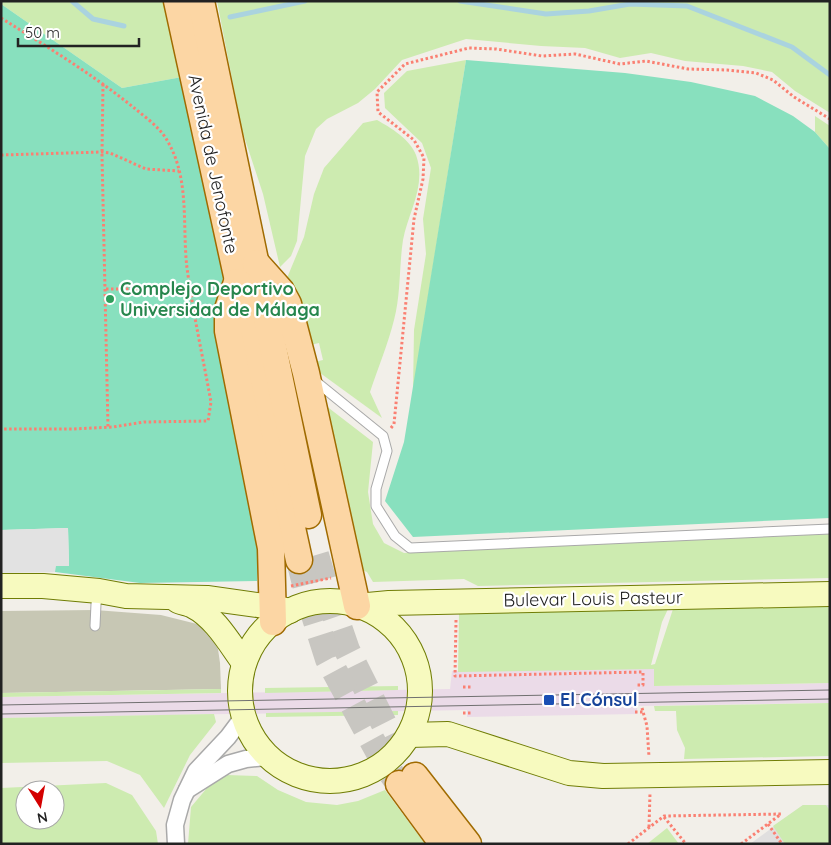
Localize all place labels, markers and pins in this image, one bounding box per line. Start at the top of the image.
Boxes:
place label: Complejo Deportivo Universidad de Málaga [120,277,320,321]
marker: Complejo Deportivo Universidad de Málaga [104,293,116,305]
place label: El Cónsul [560,688,638,711]
marker: El Cónsul [542,693,556,707]

